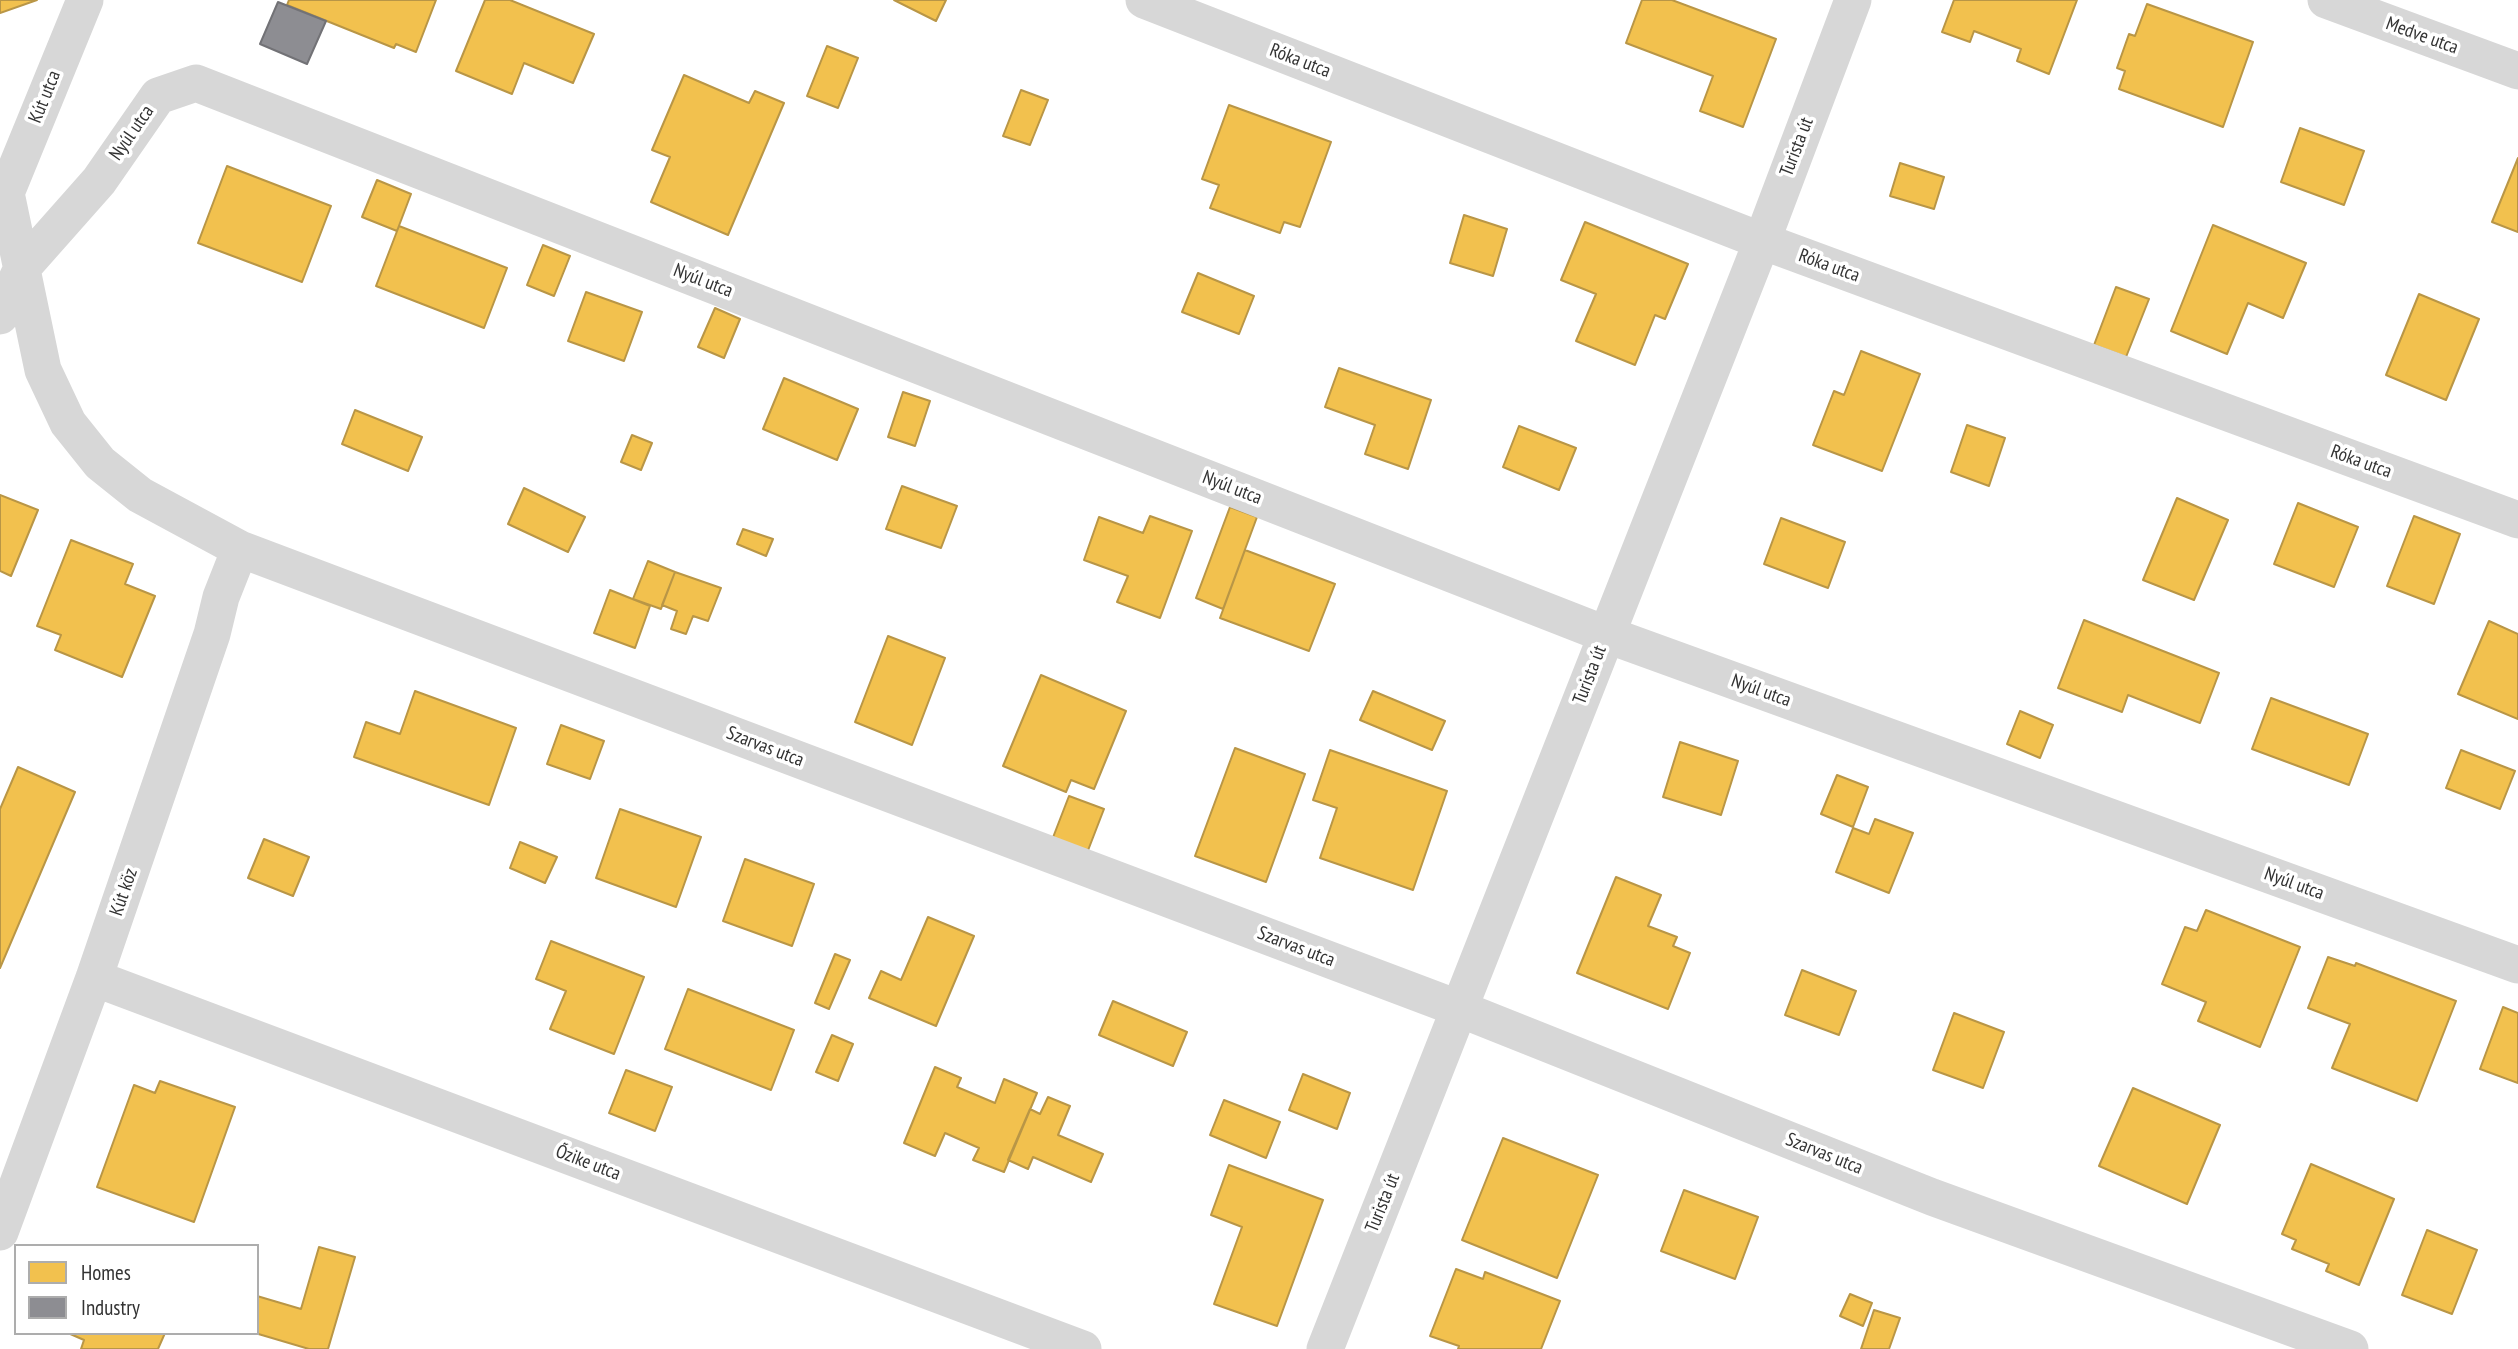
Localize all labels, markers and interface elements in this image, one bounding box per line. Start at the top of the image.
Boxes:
street label: Medve utca [2383,12,2461,60]
street label: Róka utca [1266,39,1334,83]
street label: Kút utca [24,67,66,127]
street label: Nyúl utca [105,101,159,165]
street label: Turista út [1775,114,1819,180]
street label: Róka utca [1795,244,1863,288]
street label: Nyúl utca [670,259,736,303]
street label: Róka utca [2327,440,2395,484]
street label: Nyúl utca [1199,466,1265,510]
street label: Turista út [1568,642,1612,708]
street label: Nyúl utca [1728,670,1794,712]
street label: Szarvas utca [723,722,807,772]
street label: Nyúl utca [2261,863,2327,905]
street label: Kút köz [105,865,143,919]
street label: Szarvas utca [1254,922,1338,972]
street label: Szarvas utca [1782,1128,1866,1180]
street label: Őzike utca [552,1140,624,1186]
street label: Turista út [1361,1170,1405,1236]
legend [14,1244,259,1335]
text: Homes [81,1259,131,1286]
text: Industry [81,1294,140,1321]

